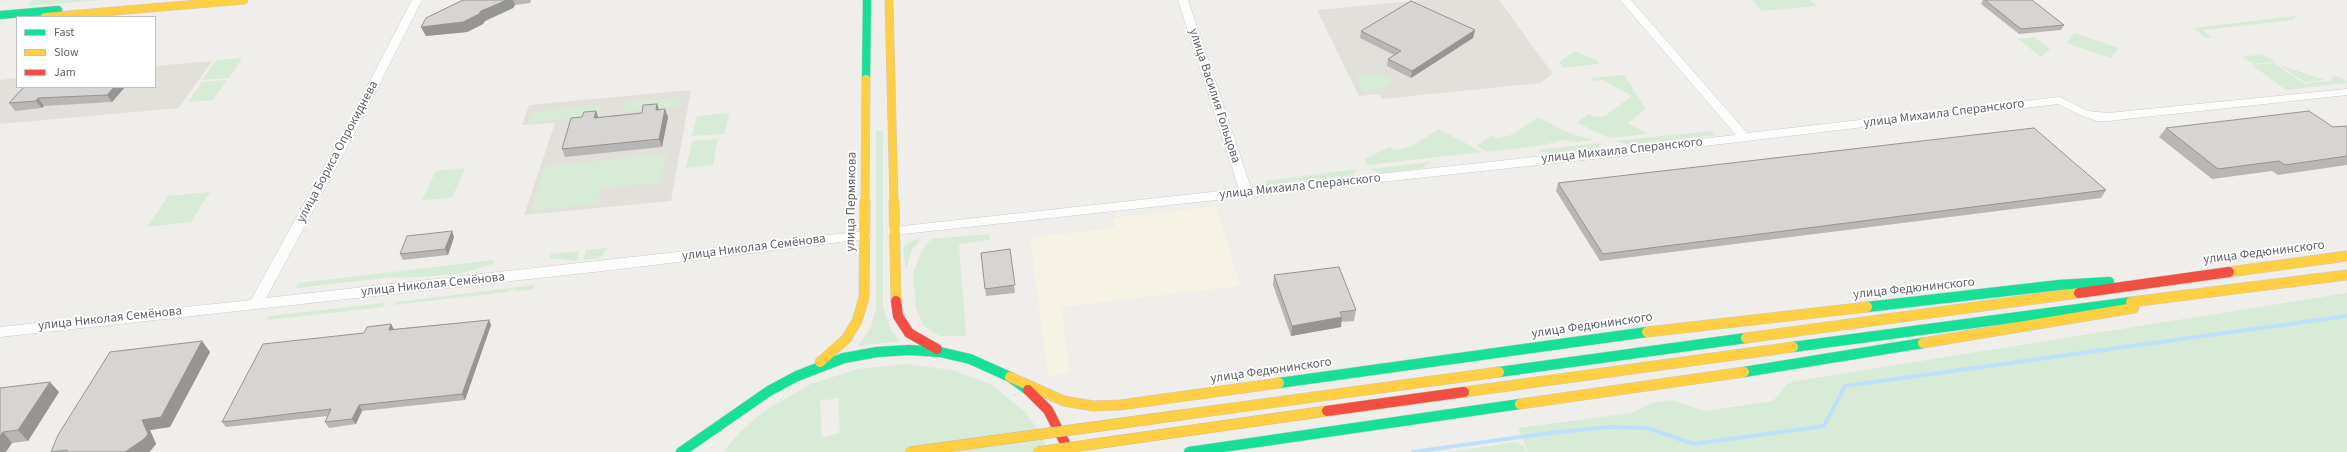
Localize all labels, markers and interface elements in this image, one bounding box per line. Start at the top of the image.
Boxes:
legend [16,16,156,88]
text: Fast [54,24,74,41]
street label: улица Василия Гольцова [1185,27,1243,165]
text: Slow [54,44,79,61]
text: Jam [54,64,76,81]
street label: улица Бориса Опрокиднева [294,78,382,226]
street label: улица Михаила Сперанского [1863,96,2025,132]
street label: улица Михаила Сперанского [1541,135,1703,167]
street label: улица Пермякова [843,152,861,252]
street label: улица Михаила Сперанского [1219,171,1381,203]
street label: улица Николая Семёнова [681,231,827,265]
street label: улица Федюнинского [2202,238,2326,268]
street label: улица Николая Семёнова [360,270,506,300]
street label: улица Федюнинского [1852,275,1976,303]
street label: улица Николая Семёнова [37,304,183,334]
street label: улица Федюнинского [1530,310,1654,342]
street label: улица Федюнинского [1209,355,1333,387]

